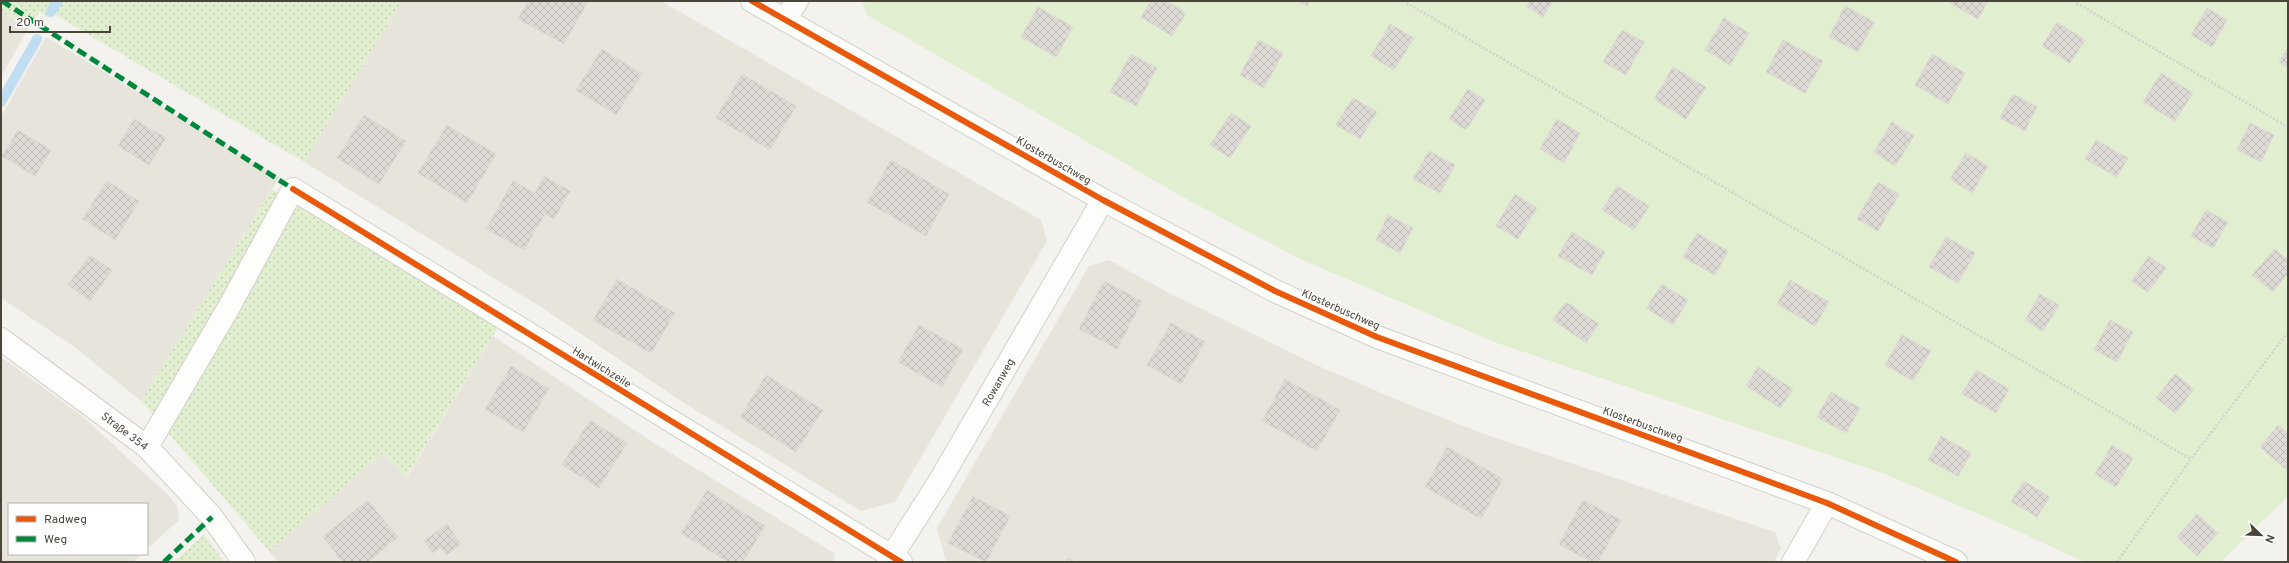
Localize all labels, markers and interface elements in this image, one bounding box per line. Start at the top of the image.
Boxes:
scale bar [10,8,110,34]
text: 20 m [16,15,44,31]
street label: Klosterbuschweg [1013,134,1094,188]
street label: Klosterbuschweg [1299,286,1382,334]
street label: Hartwichzeile [569,344,634,392]
street label: Rowanweg [980,356,1018,409]
street label: Klosterbuschweg [1601,404,1685,446]
street label: Straße 354 [98,410,151,454]
legend [8,503,148,555]
text: Radweg [44,512,87,528]
north arrow [2241,515,2281,555]
text: Weg [44,532,67,548]
text: N [2261,532,2277,545]

